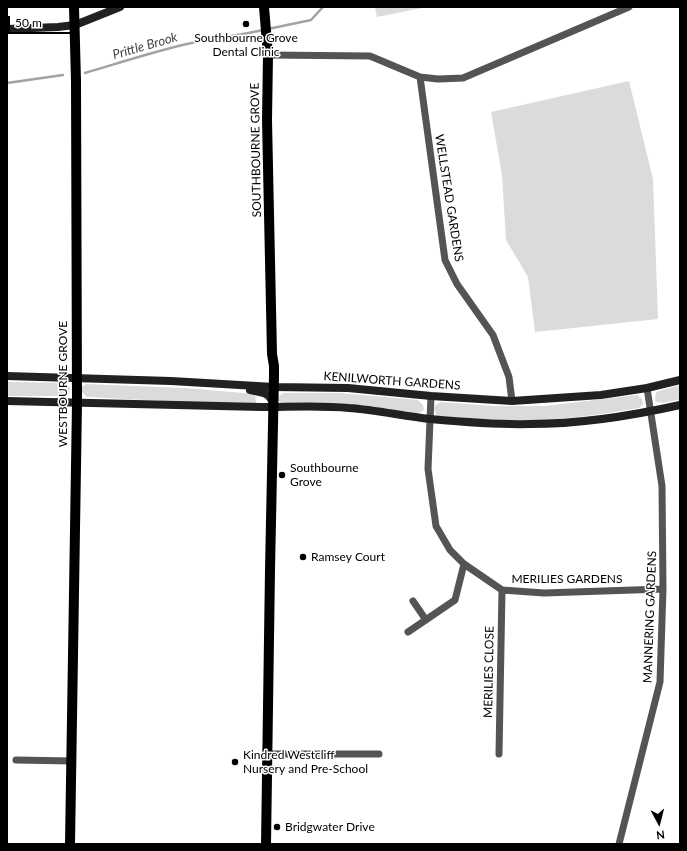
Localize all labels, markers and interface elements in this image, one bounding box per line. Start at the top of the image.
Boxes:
scale bar [10,8,76,34]
text: 50 m [15,15,42,30]
marker: Southbourne Grove Dental Clinic [241,19,251,29]
water label: Prittle Brook [111,29,179,63]
place label: Southbourne Grove Dental Clinic [194,31,298,59]
street label: SOUTHBOURNE GROVE [248,83,264,217]
street label: WELLSTEAD GARDENS [432,133,466,263]
street label: WESTBOURNE GROVE [56,321,70,447]
street label: KENILWORTH GARDENS [323,369,461,393]
place label: Southbourne Grove [290,461,359,489]
marker: Southbourne Grove [277,470,287,480]
place label: Ramsey Court [311,550,385,564]
street label: MANNERING GARDENS [640,551,660,683]
marker: Ramsey Court [298,552,308,562]
street label: MERILIES GARDENS [511,572,623,586]
street label: MERILIES CLOSE [481,626,497,718]
place label: Kindred Westcliff Nursery and Pre-School [243,748,368,776]
marker: Kindred Westcliff Nursery and Pre-School [230,757,240,767]
north arrow [639,803,679,843]
place label: Bridgwater Drive [285,820,375,834]
marker: Bridgwater Drive [272,822,282,832]
text: N [656,828,666,842]

